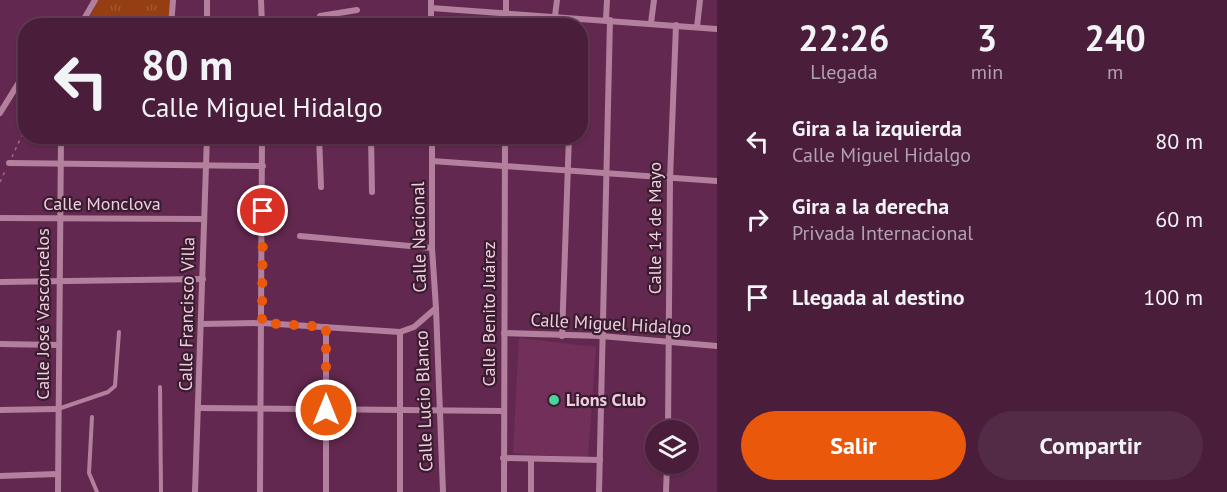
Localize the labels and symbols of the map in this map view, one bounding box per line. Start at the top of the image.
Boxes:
street label: Calle 14 de Mayo [643,162,666,294]
street label: Calle Nacional [406,181,431,293]
pin [237,185,288,236]
street label: Calle Monclova [43,192,161,215]
street label: Calle José Vasconcelos [31,228,54,400]
street label: Calle Francisco Villa [174,237,199,391]
street label: Calle Benito Juárez [477,241,500,387]
street label: Calle Miguel Hidalgo [530,308,692,339]
street label: Calle Lucio Blanco [410,330,437,472]
position arrow [294,378,358,442]
place label: Lions Club [566,388,647,411]
marker: Lions Club [547,393,561,407]

